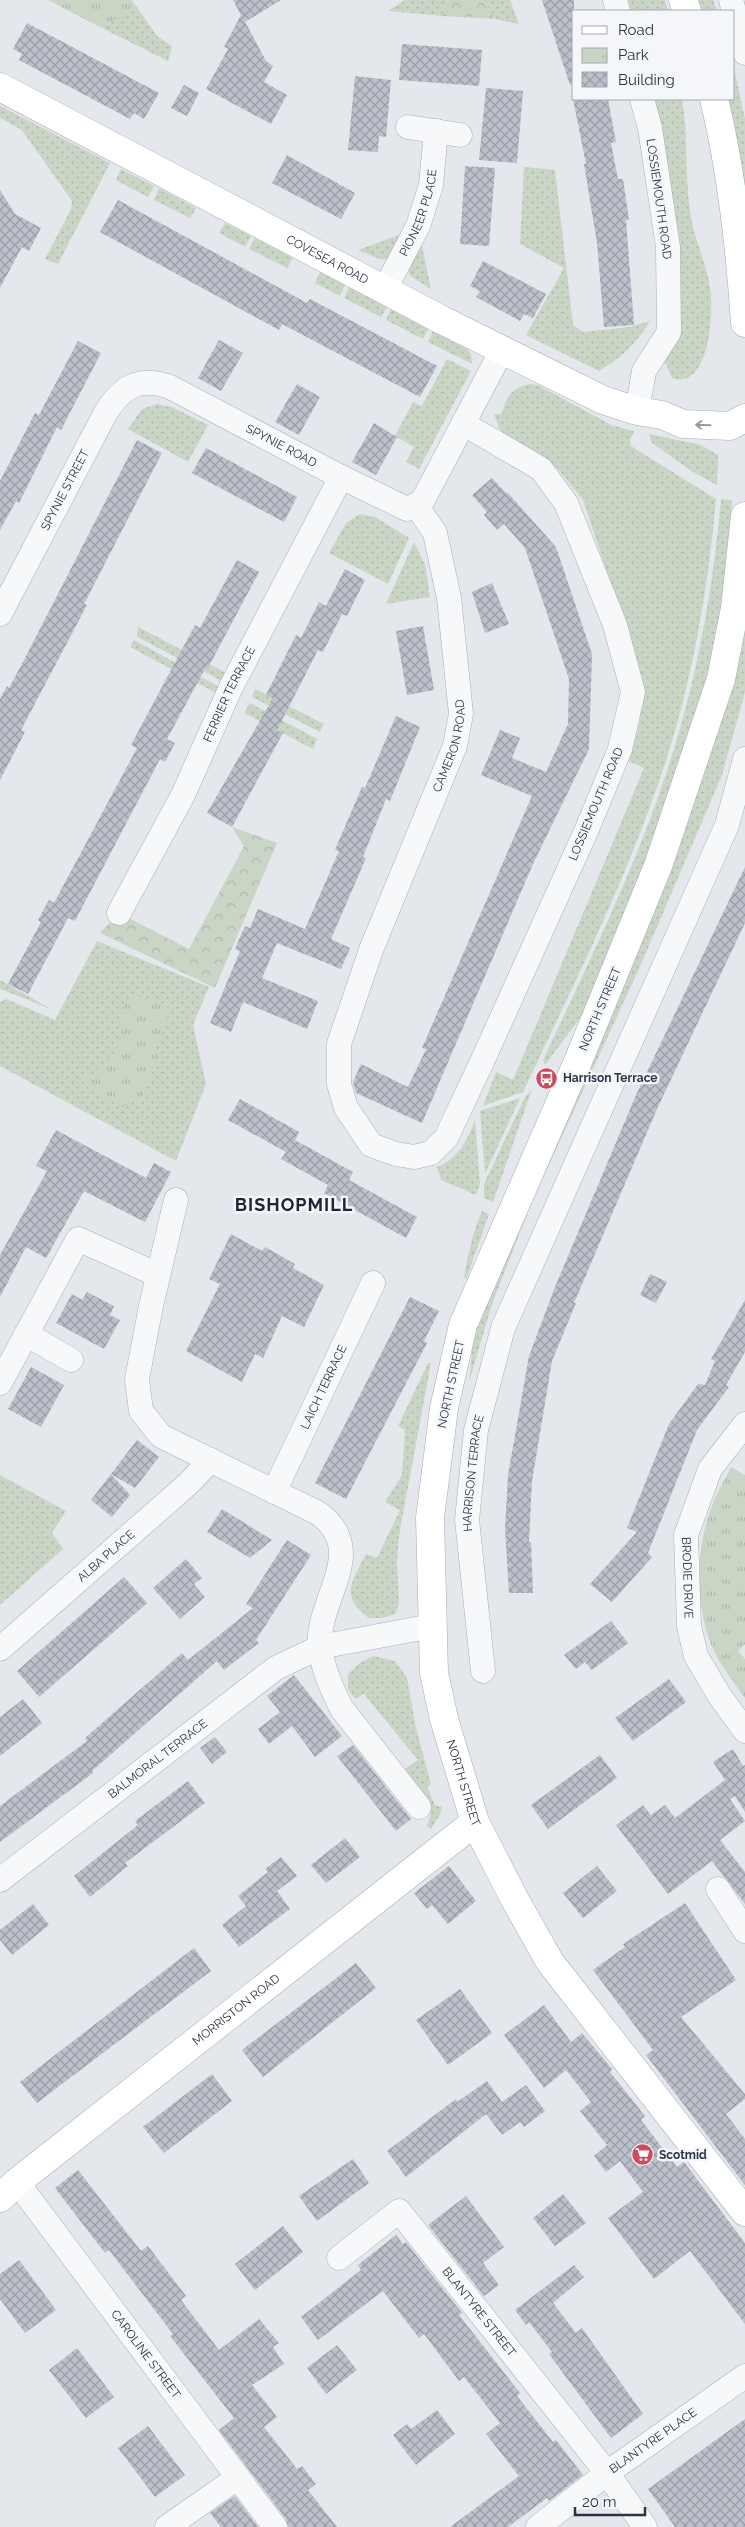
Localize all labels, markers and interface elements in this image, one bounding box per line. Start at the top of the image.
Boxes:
legend [572,10,735,100]
text: Road [618,21,654,39]
text: Park [618,46,649,64]
text: Building [618,71,675,89]
street label: LOSSIEMOUTH ROAD [644,138,674,261]
street label: PIONEER PLACE [396,169,439,259]
street label: COVESEA ROAD [284,232,371,287]
one-way arrow [696,420,712,430]
street label: SPYNIE ROAD [243,421,320,470]
street label: SPYNIE STREET [38,447,92,533]
street label: FERRIER TERRACE [200,644,258,744]
street label: CAMERON ROAD [430,698,468,794]
street label: LOSSIEMOUTH ROAD [566,745,626,863]
street label: NORTH STREET [576,964,624,1053]
bus stop icon: Harrison Terrace [535,1066,559,1090]
place label: Harrison Terrace [563,1071,658,1085]
district label: BISHOPMILL [235,1194,353,1215]
street label: NORTH STREET [435,1338,467,1429]
street label: LAICH TERRACE [298,1343,350,1432]
street label: HARRISON TERRACE [460,1413,487,1532]
street label: ALBA PLACE [74,1527,137,1585]
street label: BRODIE DRIVE [679,1537,696,1619]
street label: BALMORAL TERRACE [105,1716,210,1801]
street label: NORTH STREET [444,1738,483,1829]
street label: MORRISTON ROAD [190,1971,283,2048]
supermarket icon: Scotmid [631,2143,655,2167]
place label: Scotmid [659,2148,707,2162]
street label: BLANTYRE STREET [439,2264,519,2360]
street label: CAROLINE STREET [108,2307,184,2402]
street label: BLANTYRE PLACE [607,2405,700,2476]
scale bar [575,2484,645,2516]
text: 20 m [582,2493,617,2511]

